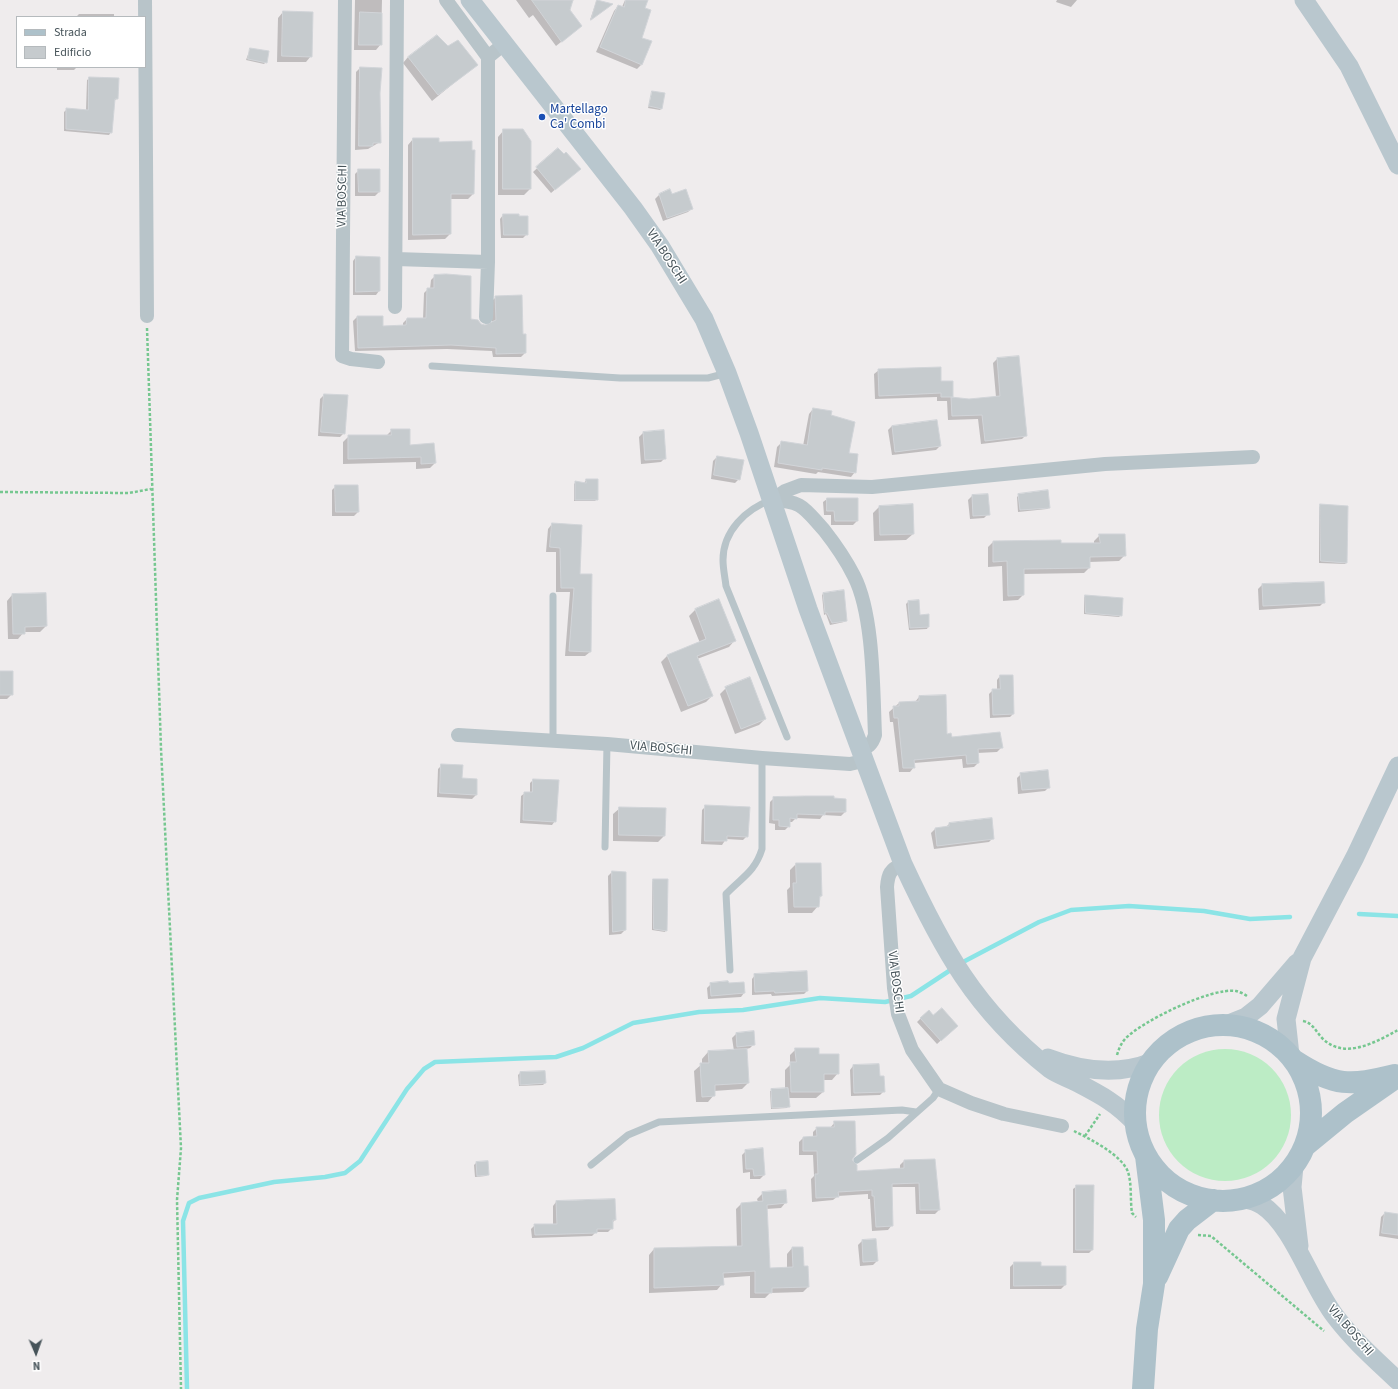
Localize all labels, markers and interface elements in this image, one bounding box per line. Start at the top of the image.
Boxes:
legend [16,16,146,68]
text: Strada [54,24,87,41]
text: Edificio [54,44,91,61]
place label: Martellago Ca' Combi [550,102,608,133]
marker: Martellago Ca' Combi [537,112,547,122]
street label: VIA BOSCHI [335,165,351,227]
street label: VIA BOSCHI [642,227,690,287]
street label: VIA BOSCHI [629,739,693,759]
street label: VIA BOSCHI [883,950,907,1014]
street label: VIA BOSCHI [1324,1302,1376,1360]
north arrow [16,1333,56,1373]
text: N [33,1358,40,1373]

